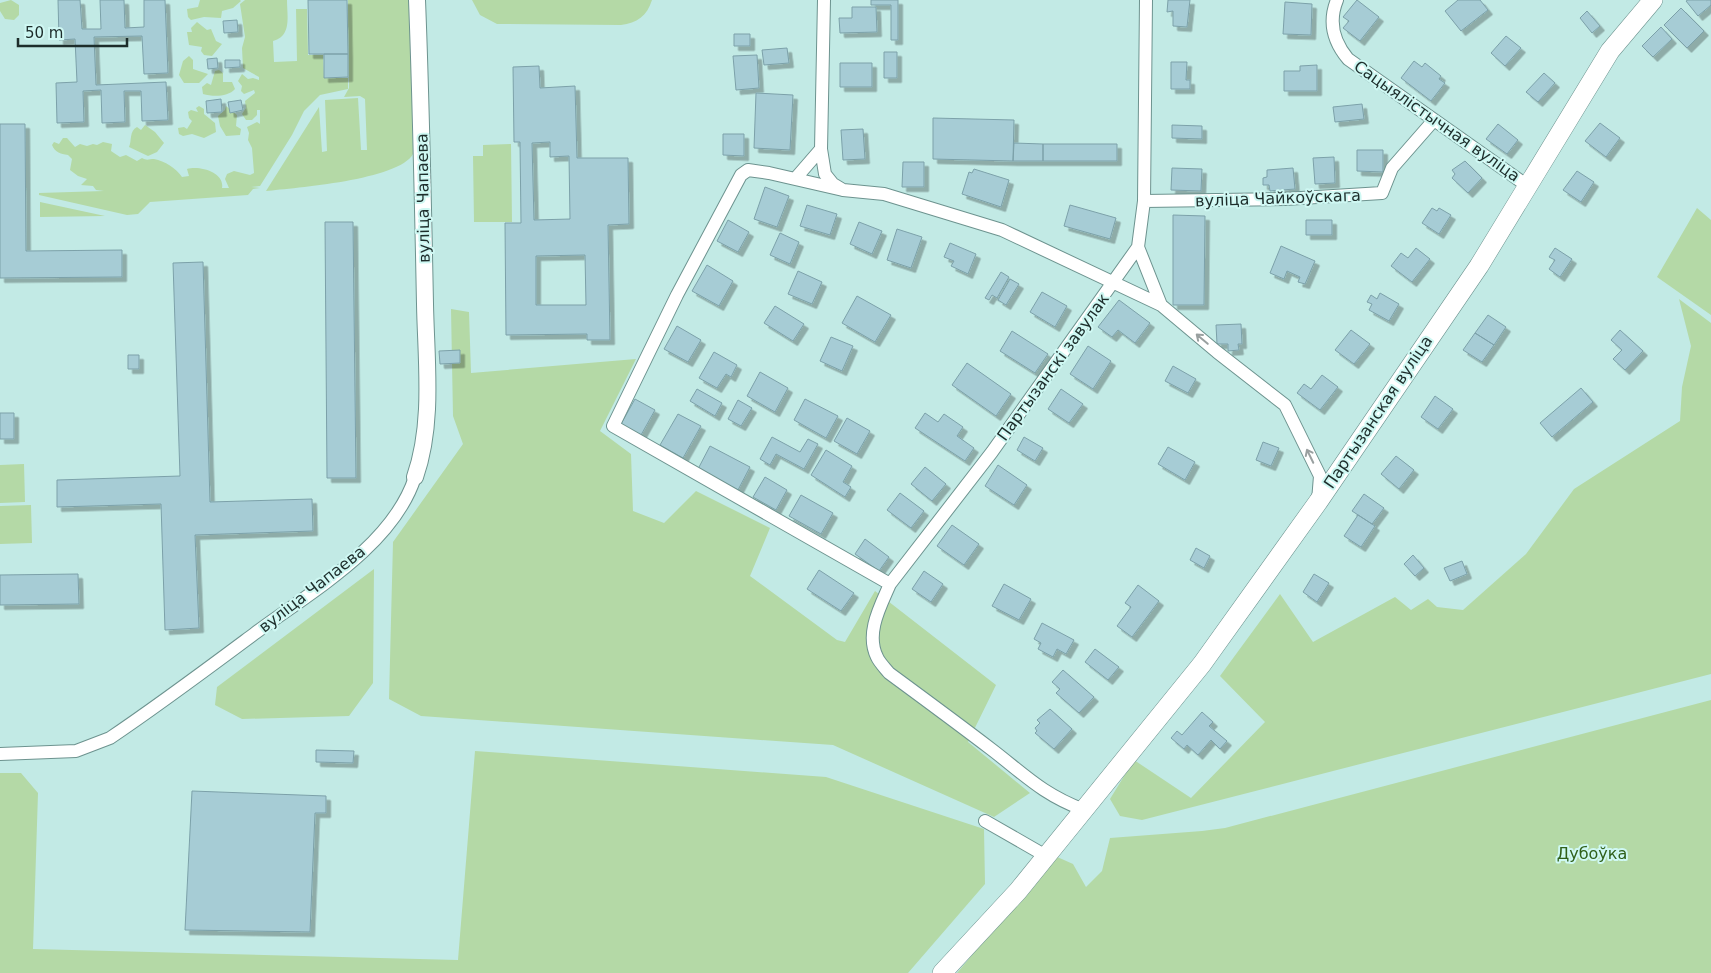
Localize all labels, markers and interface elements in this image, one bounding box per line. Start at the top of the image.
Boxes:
scale bar [18,15,126,47]
text: 50 m [25,24,63,42]
street label: Сацыялістычная вуліца [1350,56,1524,186]
street label: вуліца Чапаева [412,133,434,263]
street label: вуліца Чайкоўскага [1195,186,1361,210]
street label: Партызанскі завулак [993,289,1113,444]
street label: Партызанская вуліца [1320,332,1436,492]
one-way arrow [1195,334,1208,345]
one-way arrow [1304,448,1314,463]
street label: вуліца Чапаева [255,542,369,636]
park label: Дубоўка [1557,844,1627,863]

